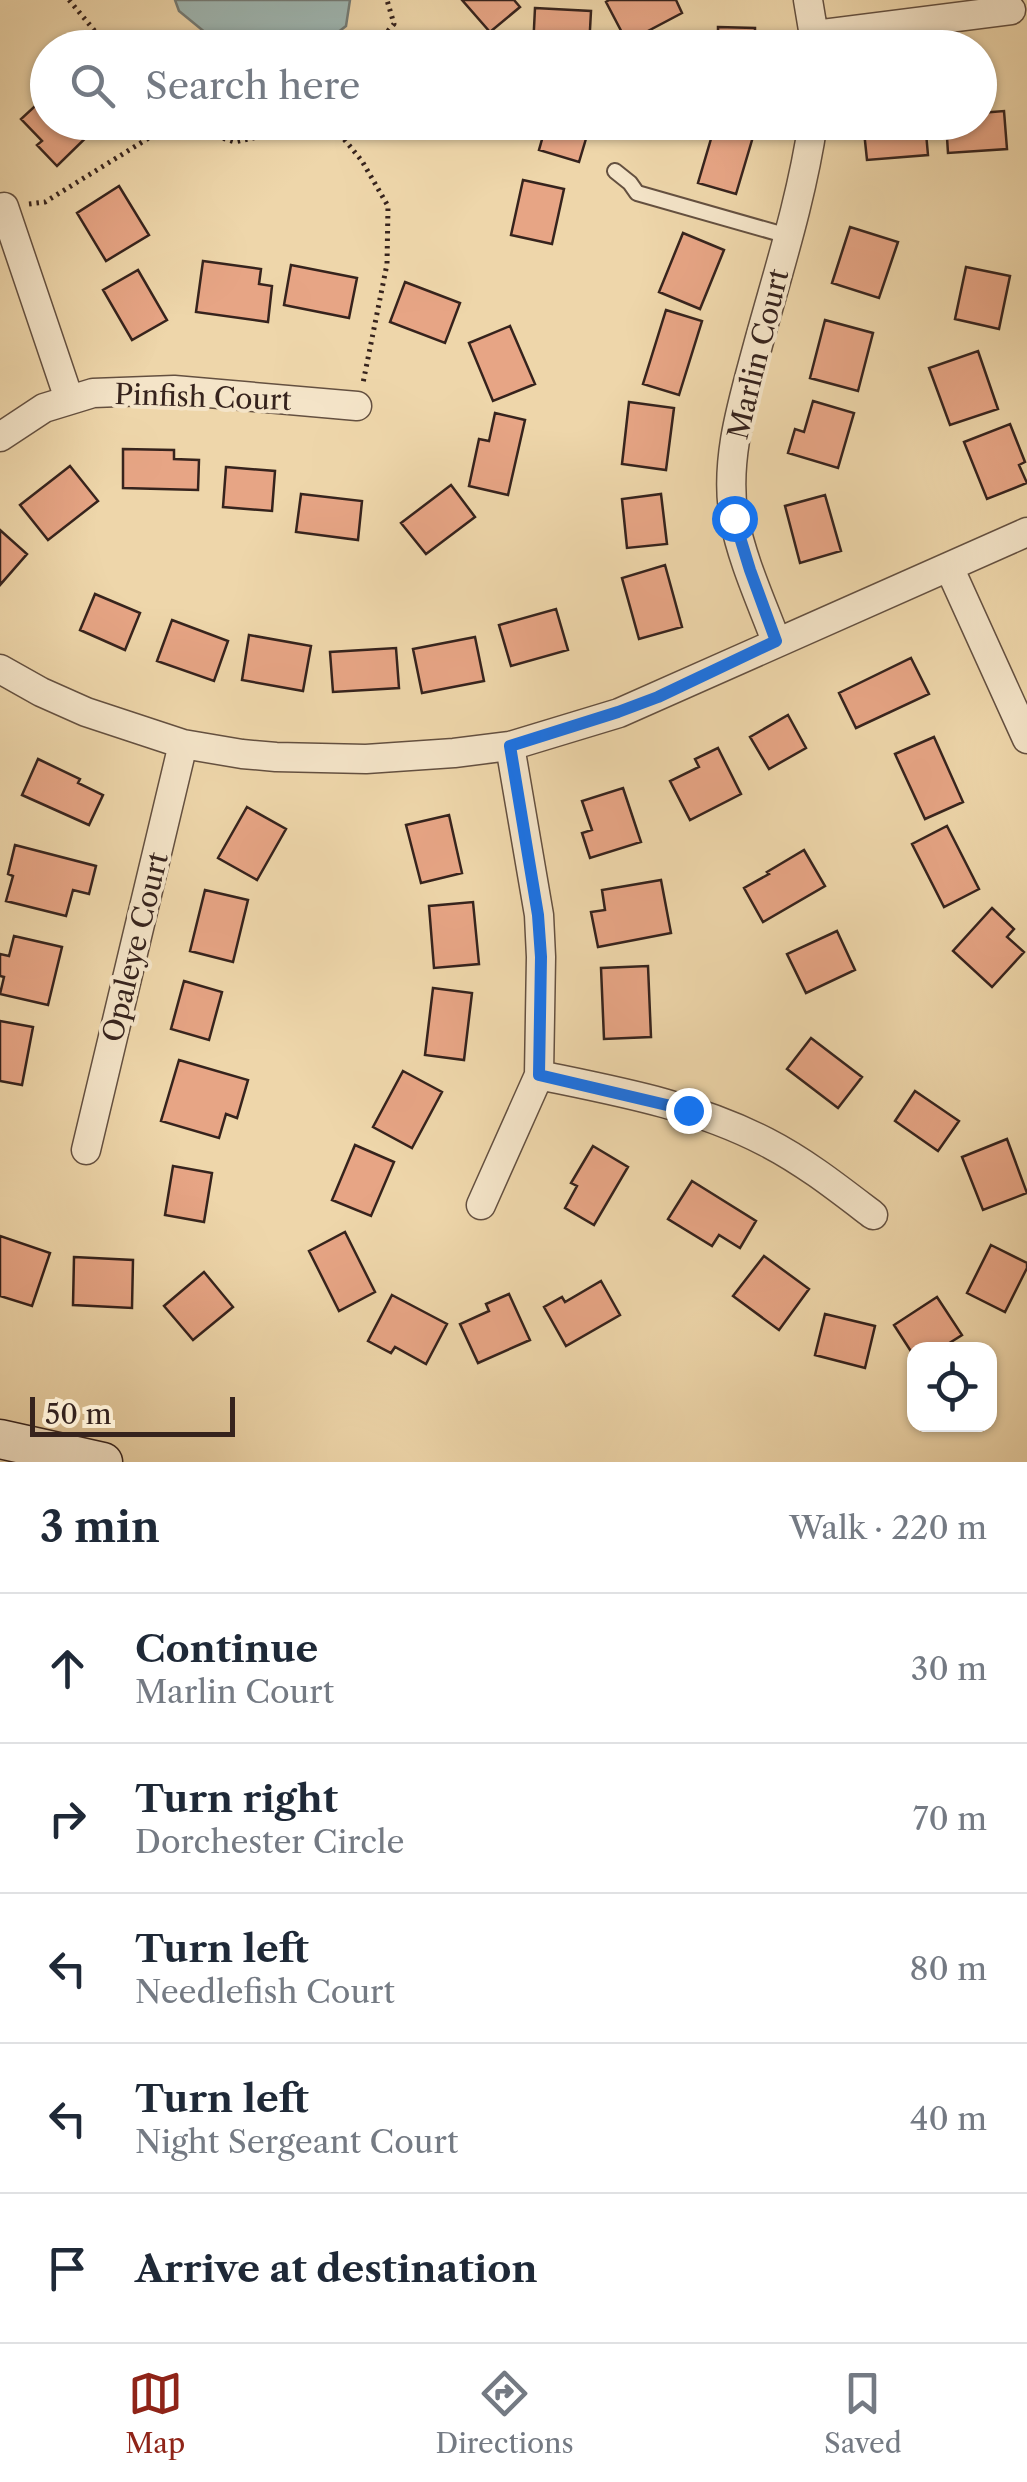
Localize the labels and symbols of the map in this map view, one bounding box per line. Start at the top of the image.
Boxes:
street label: Marlin Court [720,265,796,443]
street label: Pinfish Court [114,377,292,417]
route start [712,496,758,542]
street label: Opaleye Court [95,848,175,1045]
route end [666,1088,712,1134]
scale bar [30,1392,235,1436]

